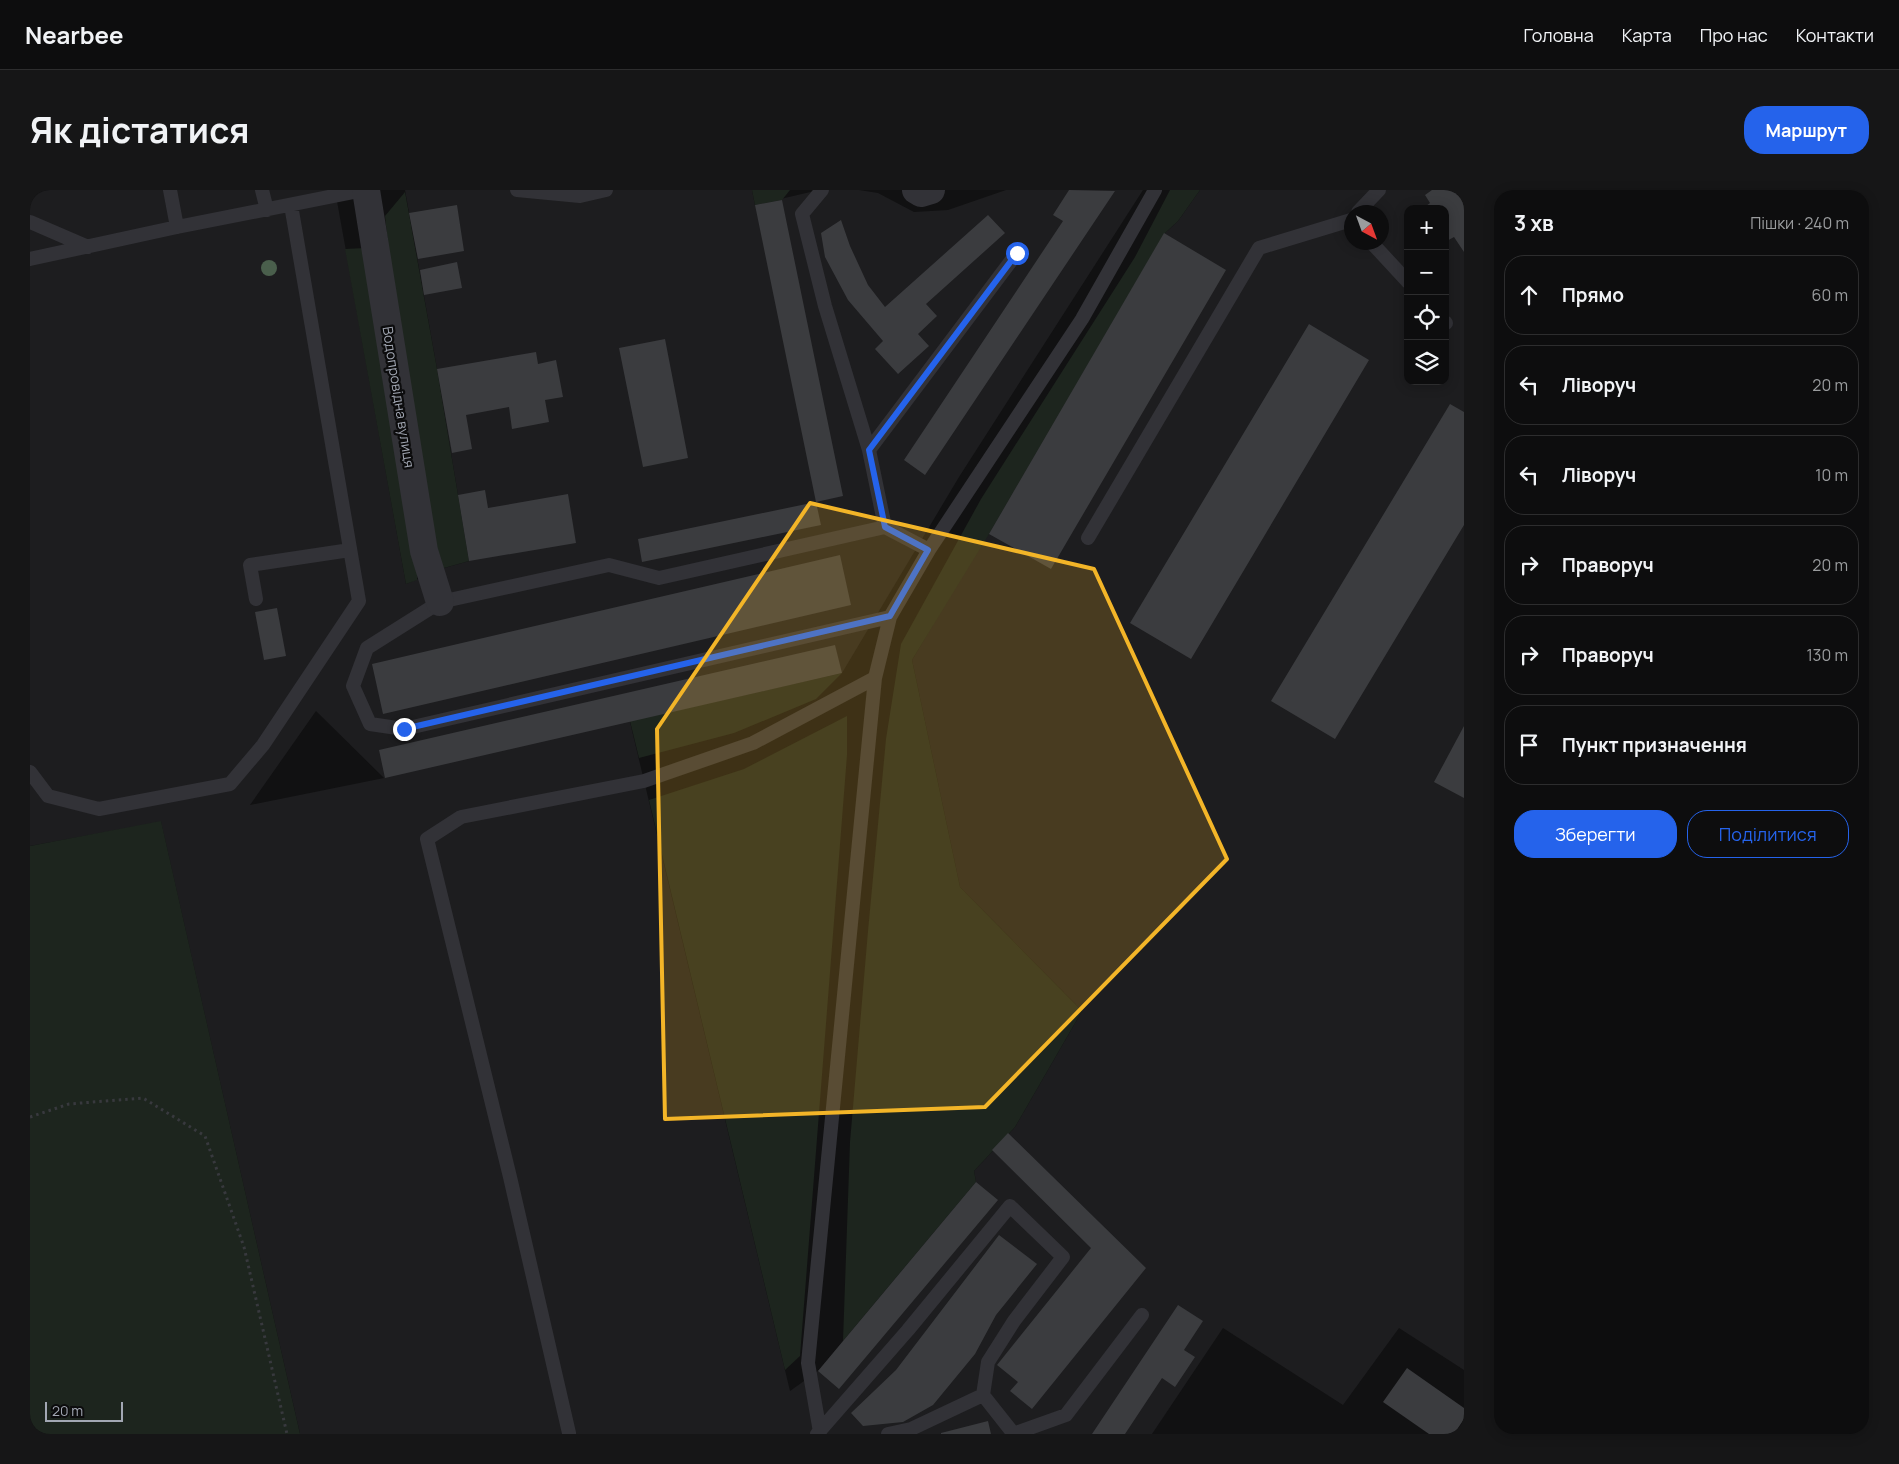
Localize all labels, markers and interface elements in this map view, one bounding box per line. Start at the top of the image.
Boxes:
text: Nearbee [25,18,124,51]
text: Головна [1524,23,1594,47]
text: Карта [1622,23,1672,47]
text: Про нас [1700,23,1768,47]
text: Контакти [1796,23,1874,47]
text: Як дістатися [30,106,249,154]
button: Маршрут [1744,106,1869,154]
north arrow [1344,205,1389,250]
map controls [1404,205,1449,385]
button: + [1404,205,1449,250]
text: 3 хв [1514,209,1554,237]
text: Пішки · 240 m [1750,212,1849,234]
route start [1006,242,1029,265]
button: − [1404,250,1449,295]
icon: ahead [1515,281,1543,309]
text: Прямо [1562,282,1624,308]
text: 60 m [1812,284,1848,306]
button: locate [1404,295,1449,340]
street label: Водопровідна вулиця [378,325,420,469]
button: layers [1404,340,1449,385]
icon: left [1515,371,1543,399]
text: Ліворуч [1562,372,1636,398]
text: 20 m [1812,374,1848,396]
icon: left [1515,461,1543,489]
text: Ліворуч [1562,462,1636,488]
text: 10 m [1815,464,1848,486]
icon: right [1515,551,1543,579]
text: Праворуч [1562,552,1654,578]
text: 20 m [1812,554,1848,576]
icon: right [1515,641,1543,669]
text: Праворуч [1562,642,1654,668]
text: 130 m [1806,644,1848,666]
route end [393,718,416,741]
icon: arrive [1515,731,1543,759]
text: Пункт призначення [1562,732,1747,758]
button: Зберегти [1514,810,1677,858]
button: Поділитися [1687,810,1849,858]
scale bar [45,1399,122,1422]
text: 20 m [52,1401,83,1420]

